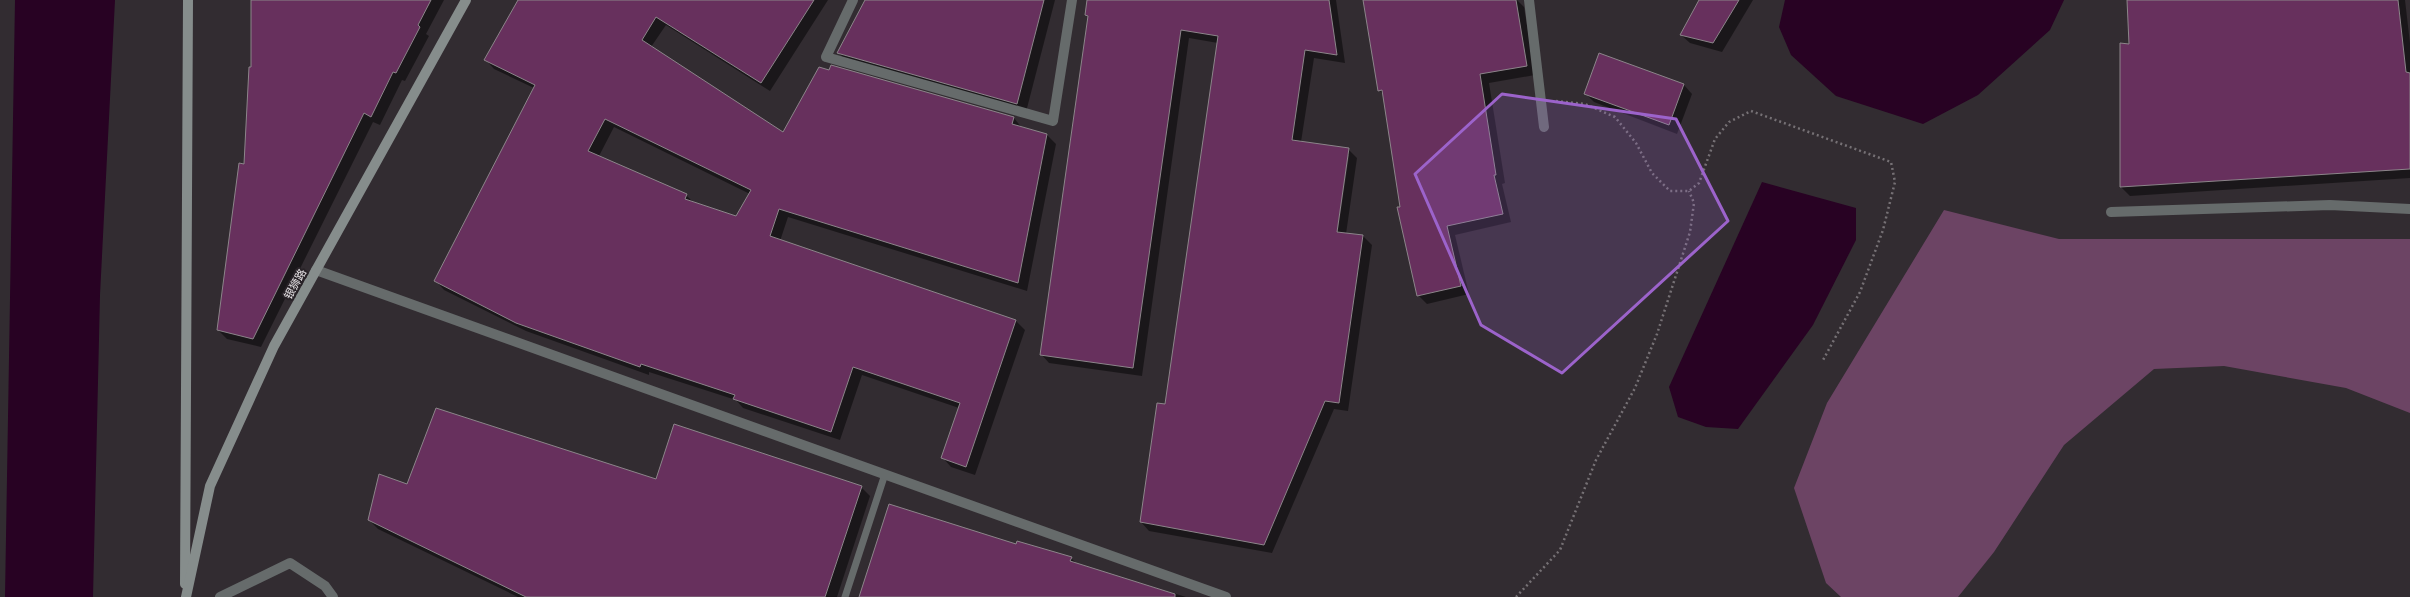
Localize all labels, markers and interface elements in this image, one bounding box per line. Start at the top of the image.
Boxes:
street label: 银狮路 [281,266,308,301]

